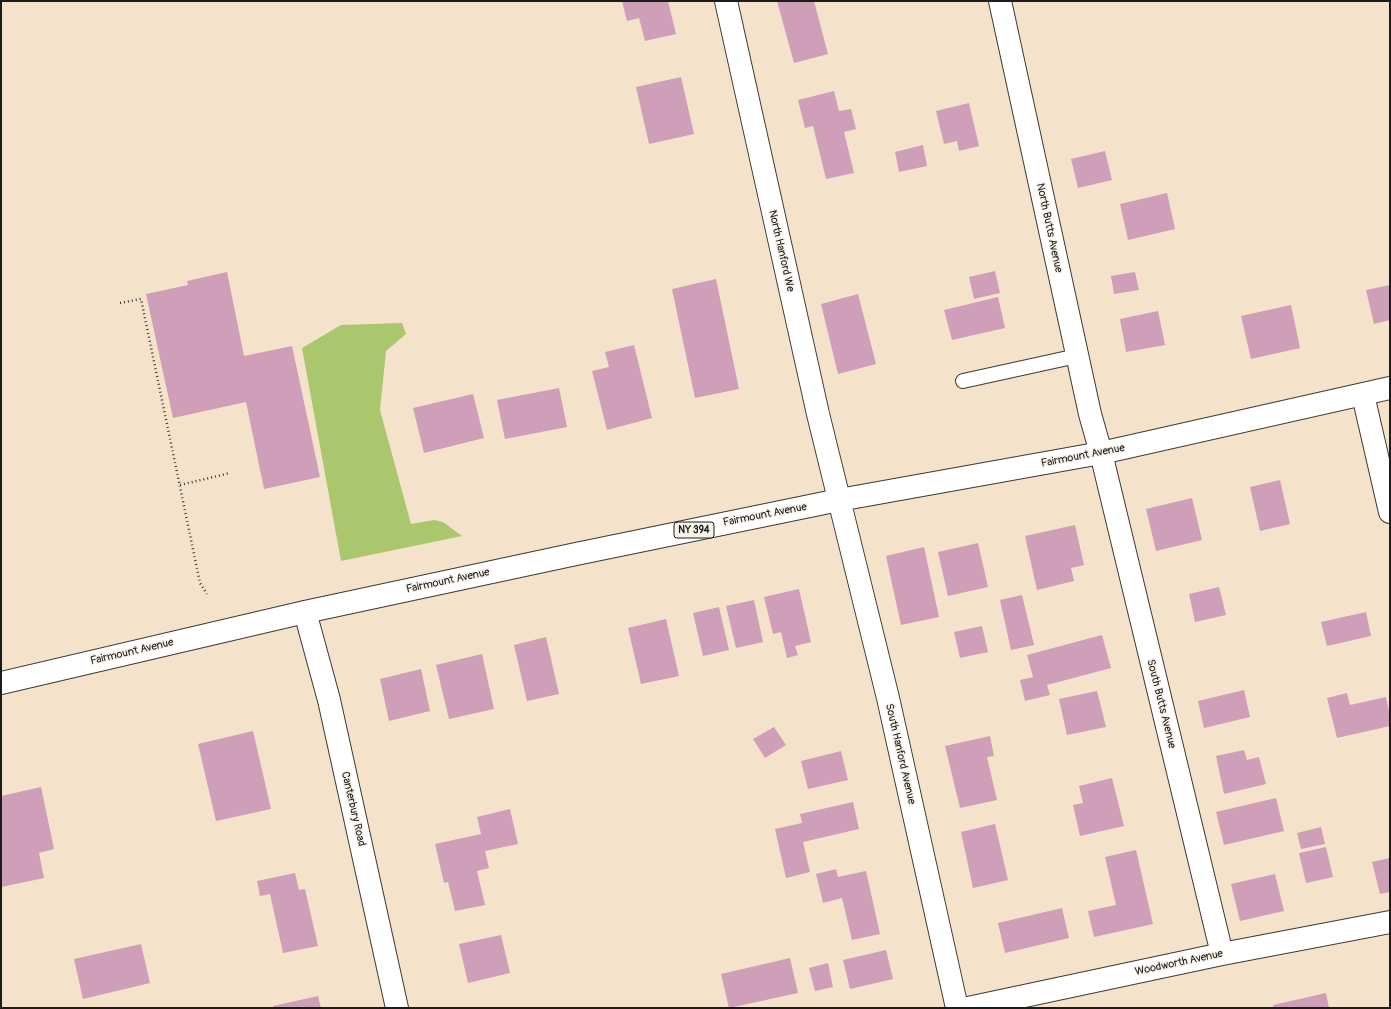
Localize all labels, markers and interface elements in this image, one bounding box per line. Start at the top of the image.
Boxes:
street label: North Butts Avenue [1033,182,1065,274]
street label: North Hanford We [765,209,797,293]
street label: Fairmount Avenue [1040,441,1126,471]
street label: Fairmount Avenue [722,500,808,530]
road number: NY 394 [674,522,714,538]
street label: Fairmount Avenue [405,566,491,596]
street label: Fairmount Avenue [89,636,175,668]
street label: South Butts Avenue [1144,658,1178,750]
street label: South Hanford Avenue [882,702,918,806]
street label: Canterbury Road [338,770,368,848]
street label: Woodworth Avenue [1134,947,1224,979]

